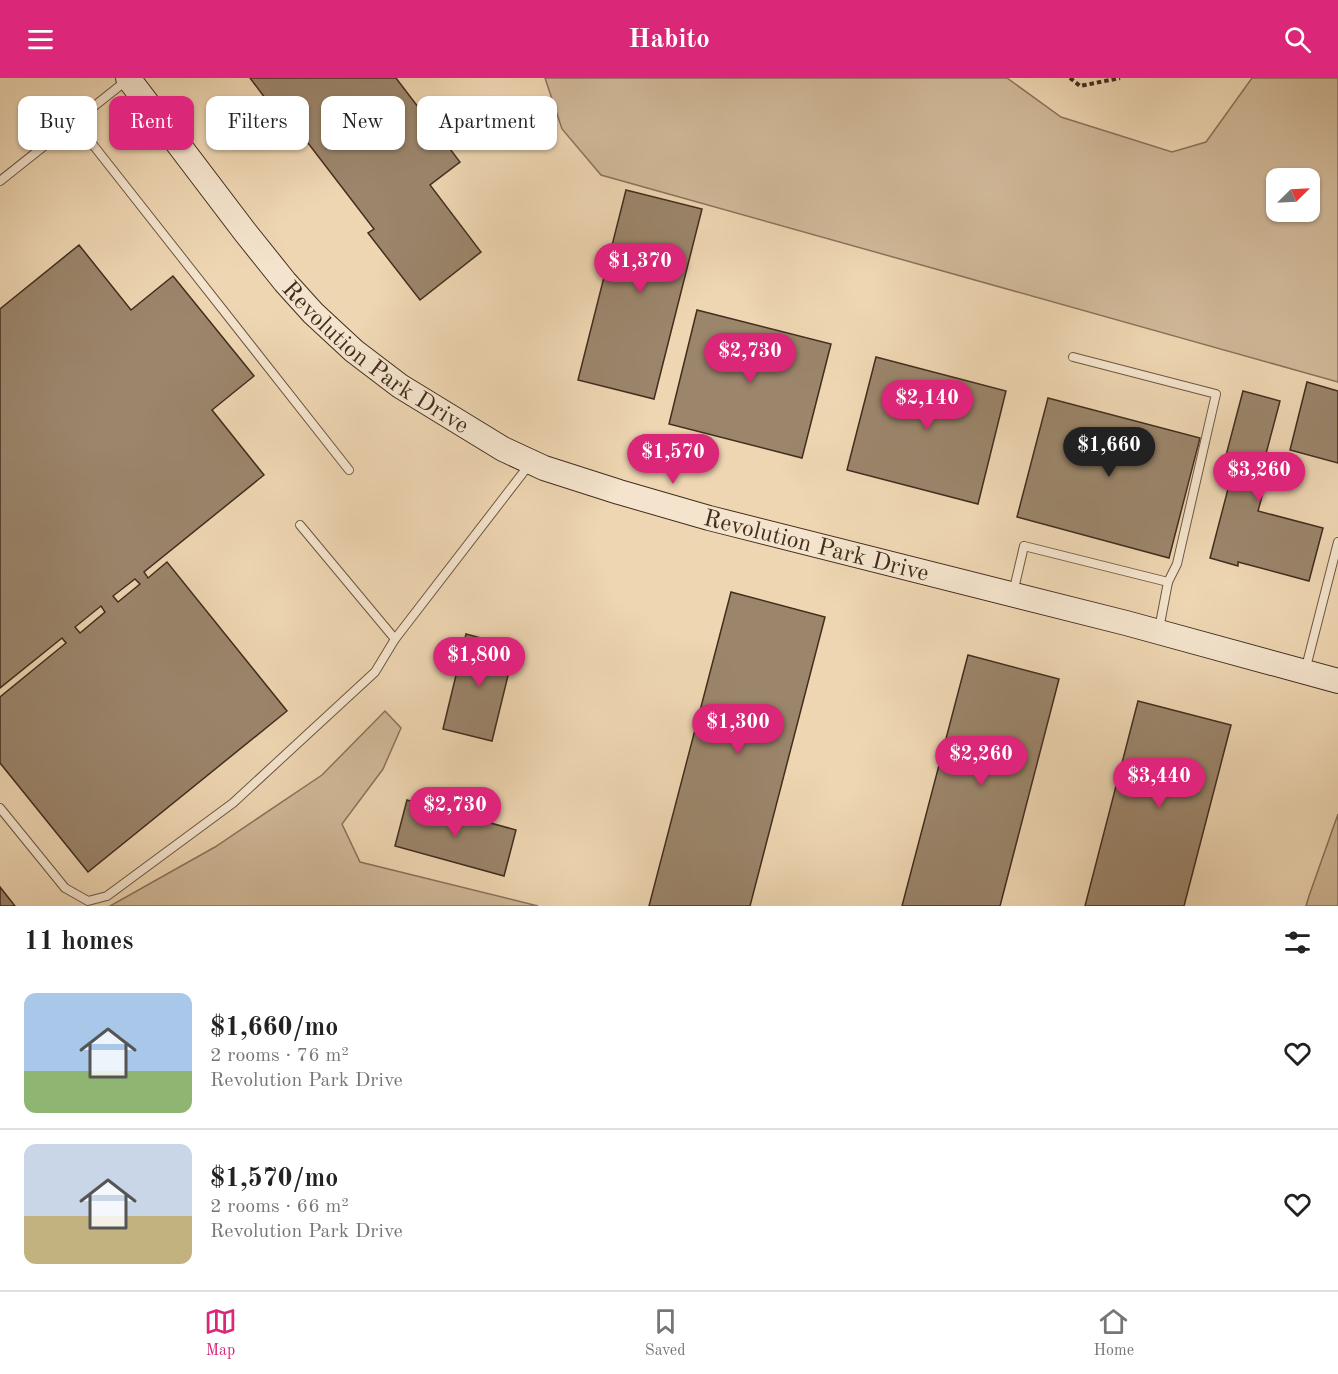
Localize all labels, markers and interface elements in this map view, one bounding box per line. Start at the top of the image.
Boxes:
icon: menu [24,23,57,56]
icon: search [1281,23,1314,56]
text: Habito [628,26,710,53]
chip: Buy [18,96,97,150]
chip: Rent [109,96,194,150]
chip: Filters [206,96,309,150]
chip: New [321,96,405,150]
chip: Apartment [417,96,557,150]
north arrow [1266,168,1320,222]
map controls [1266,168,1320,222]
pin: $1,370 [591,243,689,294]
text: $1,370 [608,252,672,272]
street label: Revolution Park Drive [277,277,472,439]
pin: $2,730 [701,333,799,384]
text: $2,730 [718,342,782,362]
pin: $2,140 [878,380,976,431]
text: $2,140 [895,389,959,409]
pin: $1,660 [1060,427,1158,478]
pin: $1,570 [624,434,722,485]
text: $1,660 [1077,436,1141,456]
text: $1,570 [641,443,705,463]
pin: $3,260 [1210,452,1308,503]
text: $3,260 [1227,461,1291,481]
street label: Revolution Park Drive [701,507,931,587]
pin: $1,800 [430,637,528,688]
text: $1,800 [447,646,511,666]
pin: $1,300 [689,704,787,755]
text: $1,300 [706,713,770,733]
pin: $2,260 [932,736,1030,787]
text: $2,260 [949,745,1013,765]
pin: $3,440 [1110,758,1208,809]
text: $3,440 [1127,767,1191,787]
pin: $2,730 [406,787,504,838]
text: $2,730 [423,796,487,816]
icon: filters [1281,926,1314,959]
text: 11 homes [24,929,133,955]
text: $1,660/mo [210,1015,338,1041]
icon: home [72,1017,144,1089]
icon: heart [1281,1037,1314,1070]
text: 2 rooms · 76 m² [210,1046,349,1066]
text: Revolution Park Drive [210,1071,403,1091]
text: $1,570/mo [210,1166,338,1192]
icon: home [72,1168,144,1240]
icon: heart [1281,1188,1314,1221]
text: 2 rooms · 66 m² [210,1197,349,1217]
text: Revolution Park Drive [210,1222,403,1242]
tab: Map [204,1305,237,1361]
tab: Saved [645,1305,686,1361]
tab: Home [1093,1305,1134,1361]

